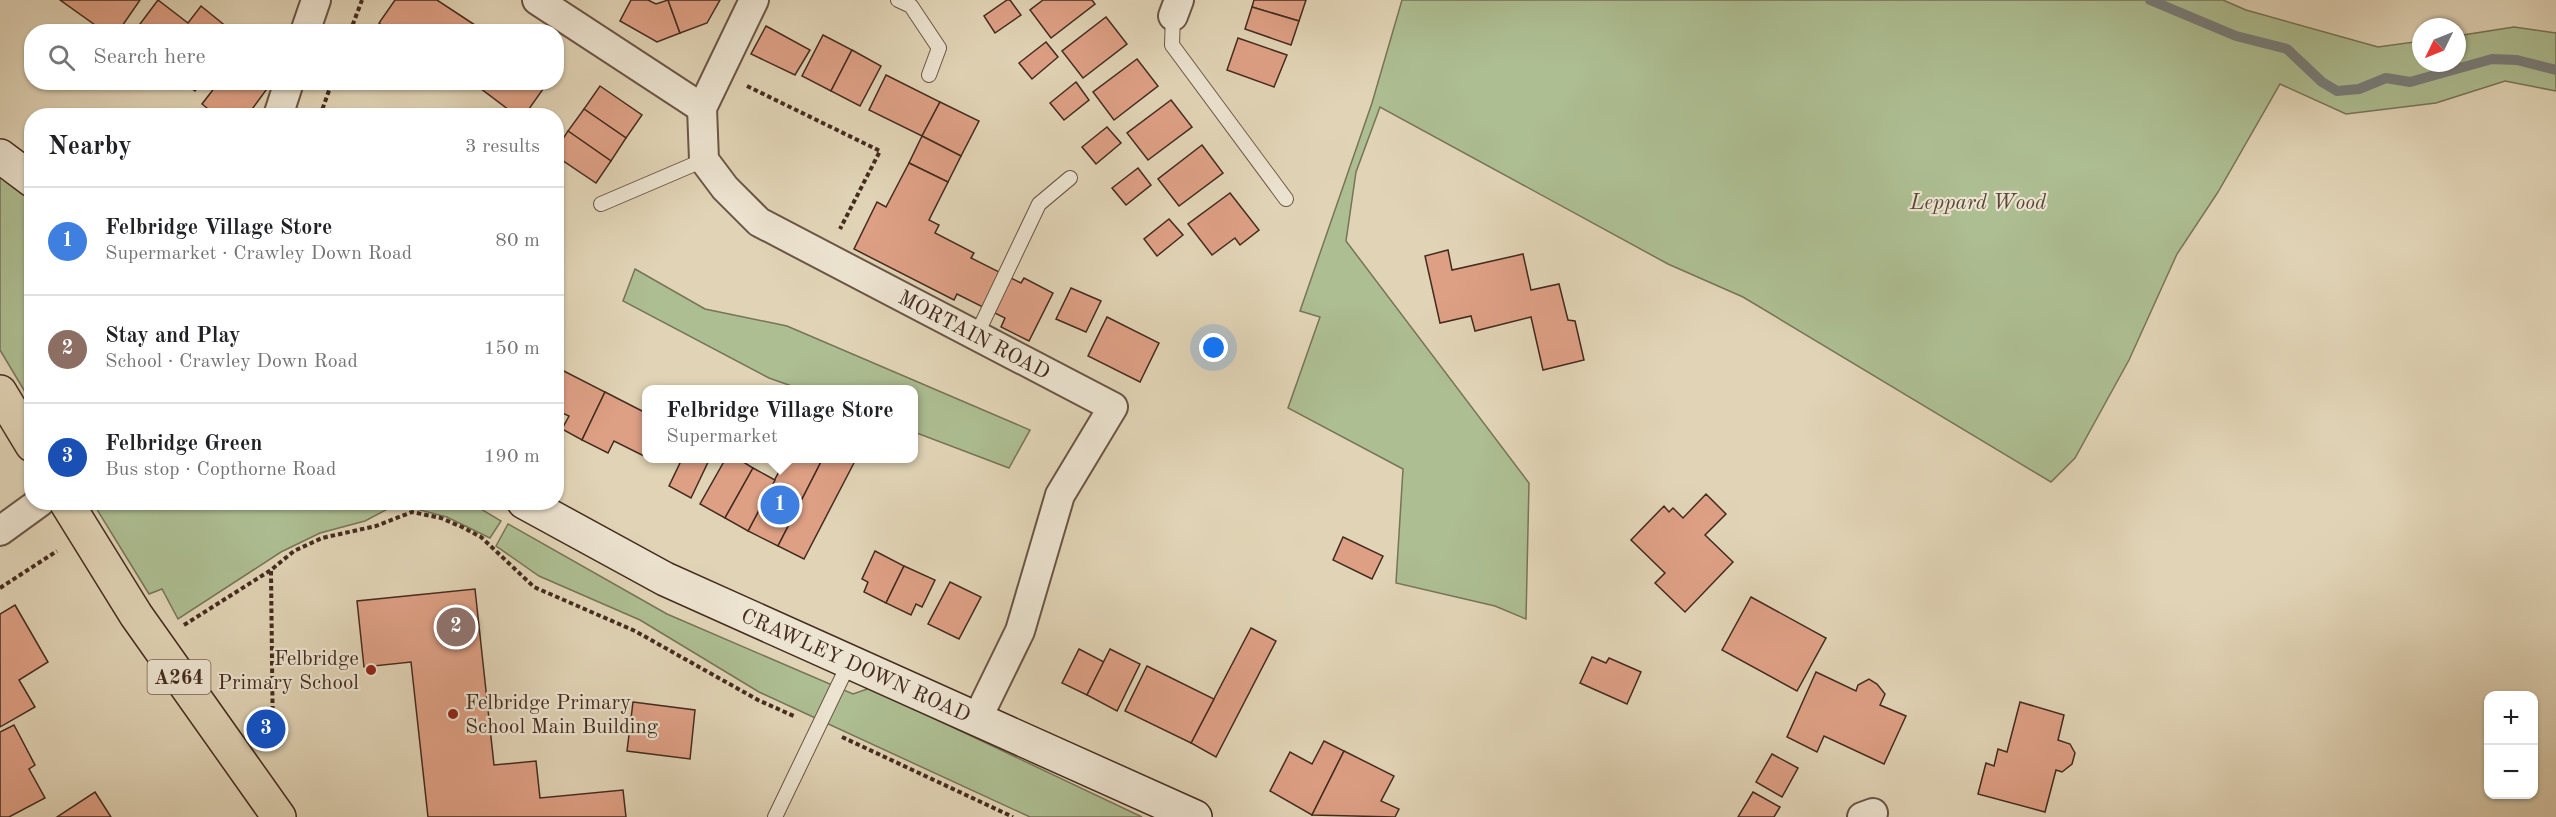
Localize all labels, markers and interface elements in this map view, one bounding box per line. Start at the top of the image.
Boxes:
north arrow [2412,18,2466,72]
search box [24,24,564,90]
icon: search [45,41,78,74]
text: Search here [93,46,206,68]
text: Nearby [48,134,132,160]
text: 3 results [465,137,540,157]
park label: Leppard Wood [1909,193,2047,214]
text: Felbridge Village Store [105,217,332,239]
text: 1 [62,231,73,251]
text: 80 m [495,231,540,251]
text: Supermarket · Crawley Down Road [105,244,412,264]
street label: MORTAIN ROAD [894,288,1053,384]
text: Stay and Play [105,325,241,347]
your location [1199,333,1228,362]
text: 2 [62,339,73,359]
text: 150 m [484,339,540,359]
text: School · Crawley Down Road [105,352,358,372]
popup [642,385,918,463]
text: Felbridge Village Store [666,400,894,422]
text: Supermarket [666,427,778,447]
text: Felbridge Green [105,433,263,455]
text: 3 [62,447,73,467]
text: 190 m [484,447,540,467]
text: Bus stop · Copthorne Road [105,460,336,480]
pin: 1 [760,482,800,528]
pin: 2 [436,604,476,650]
street label: CRAWLEY DOWN ROAD [738,606,973,727]
place label: Felbridge Primary School [218,649,359,694]
road number: A264 [148,660,210,694]
marker: Felbridge Primary School [364,663,378,677]
map controls [2484,691,2538,799]
button: + [2484,691,2538,745]
place label: Felbridge Primary School Main Building [465,693,659,738]
pin: 3 [246,706,286,752]
marker: Felbridge Primary School Main Building [446,707,460,721]
button: − [2484,745,2538,799]

